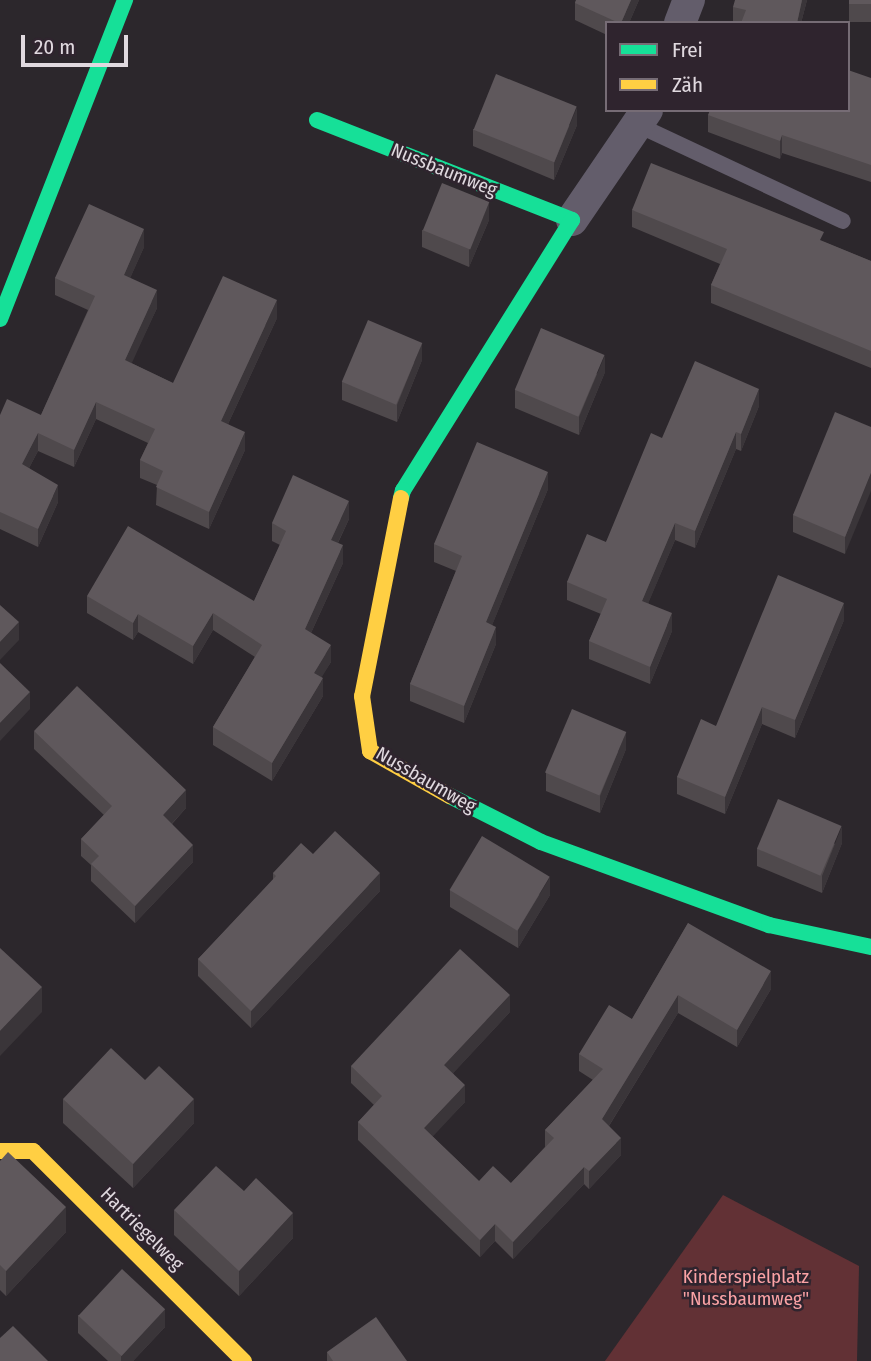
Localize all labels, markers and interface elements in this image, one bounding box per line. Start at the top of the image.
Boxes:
scale bar [24,21,131,65]
legend [605,21,850,112]
text: 20 m [34,34,75,60]
text: Frei [672,37,703,63]
text: Zäh [672,72,703,98]
street label: Nussbaumweg [388,138,500,202]
street label: Nussbaumweg [372,742,480,818]
street label: Hartriegelweg [96,1183,188,1275]
park label: Kinderspielplatz "Nussbaumweg" [683,1266,809,1310]

